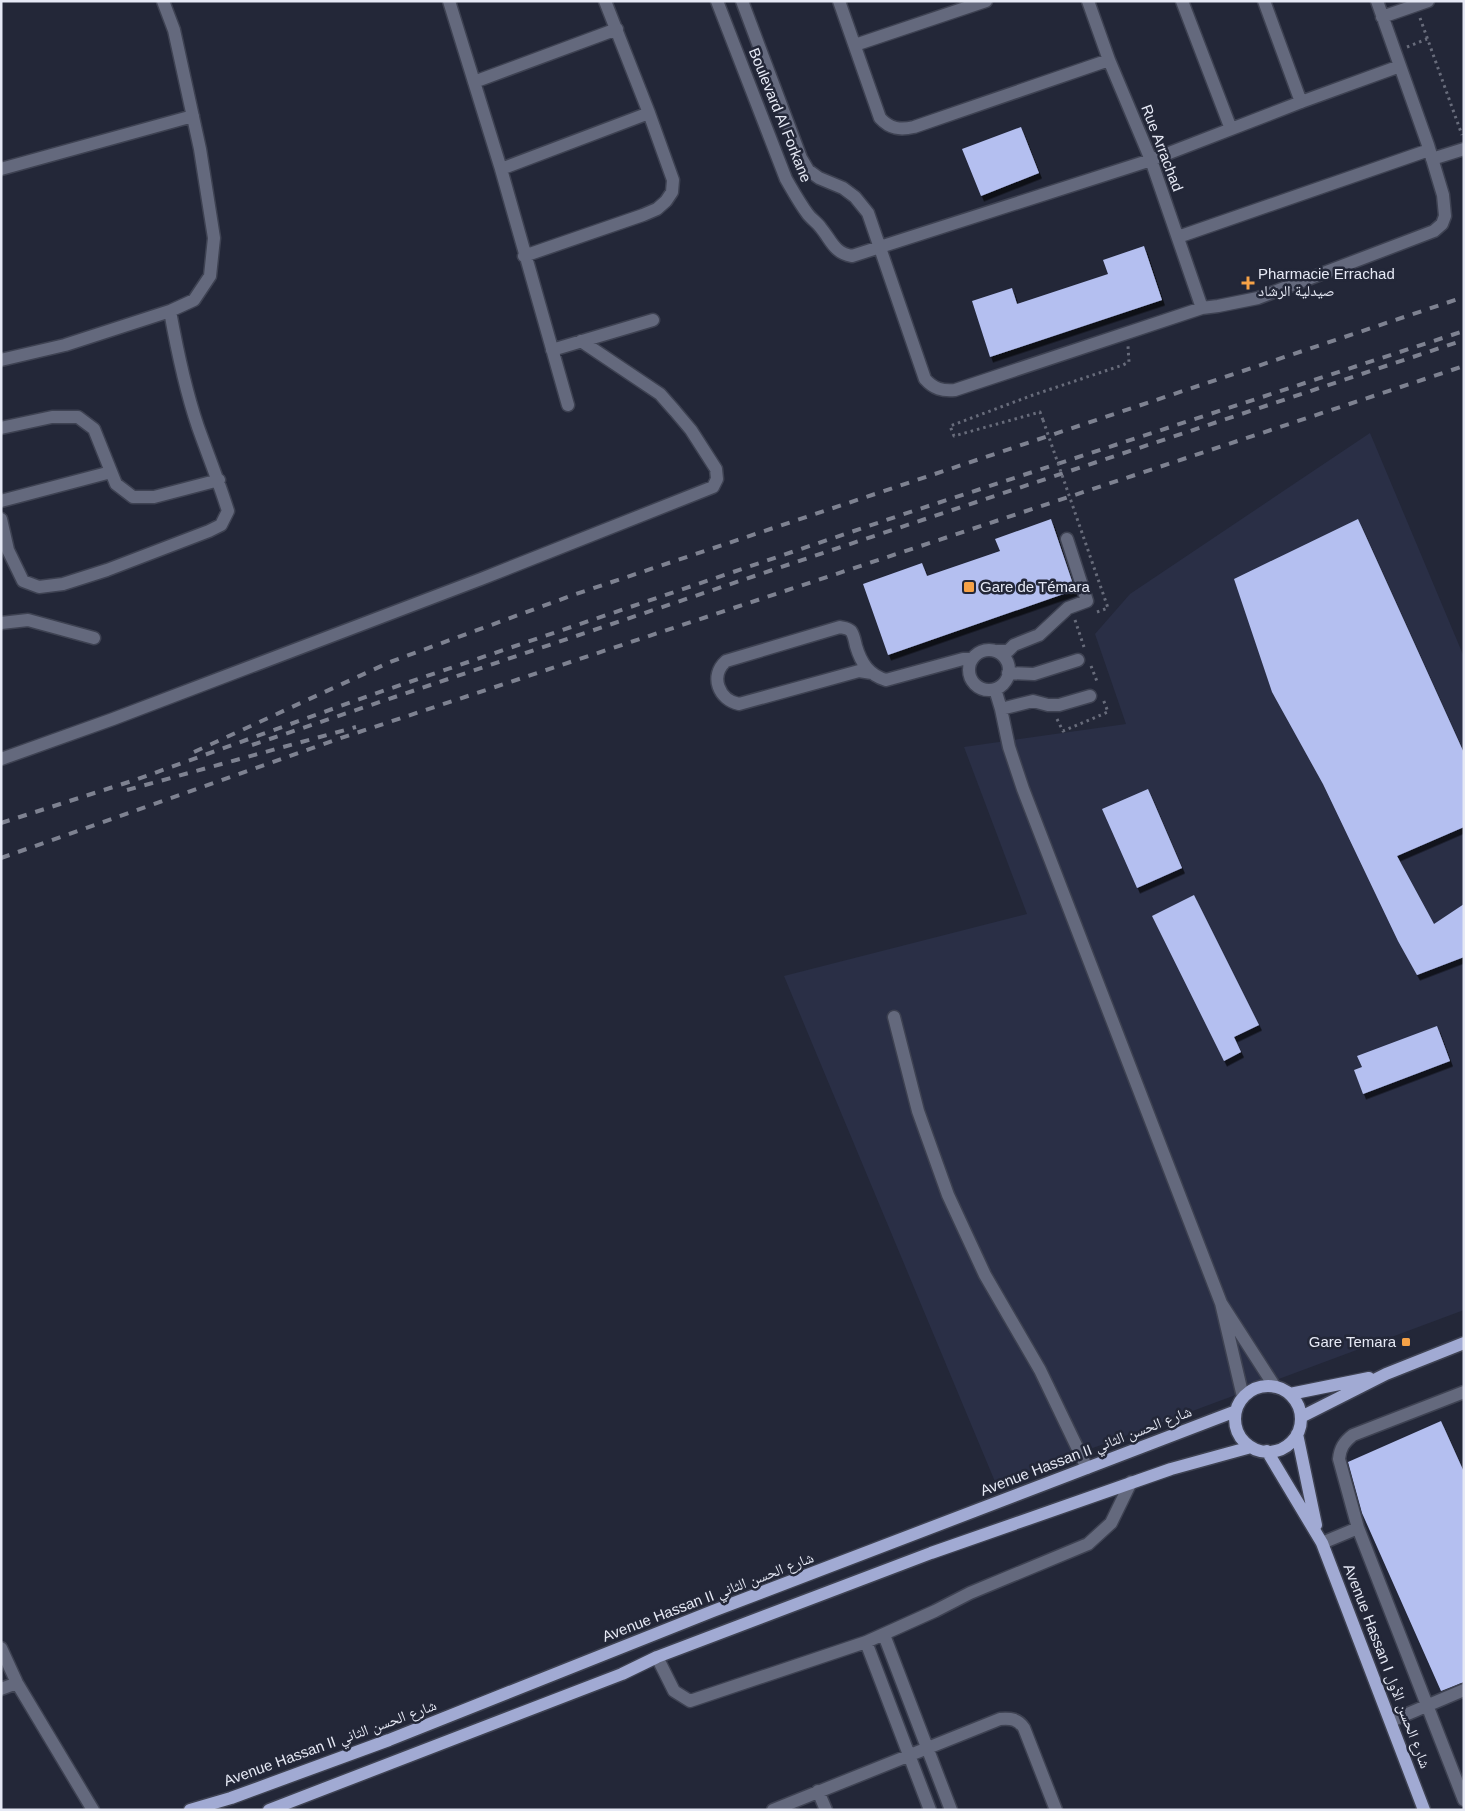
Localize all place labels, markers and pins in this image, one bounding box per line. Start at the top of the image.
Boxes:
place label: Pharmacie Errachad صيدلية الرشاد [1258,265,1395,300]
marker: Pharmacie Errachad صيدلية الرشاد [1242,277,1254,289]
place label: Gare de Témara [980,578,1090,595]
marker: Gare de Témara [962,580,976,594]
place label: Gare Temara [1309,1333,1397,1350]
marker: Gare Temara [1400,1336,1412,1348]

